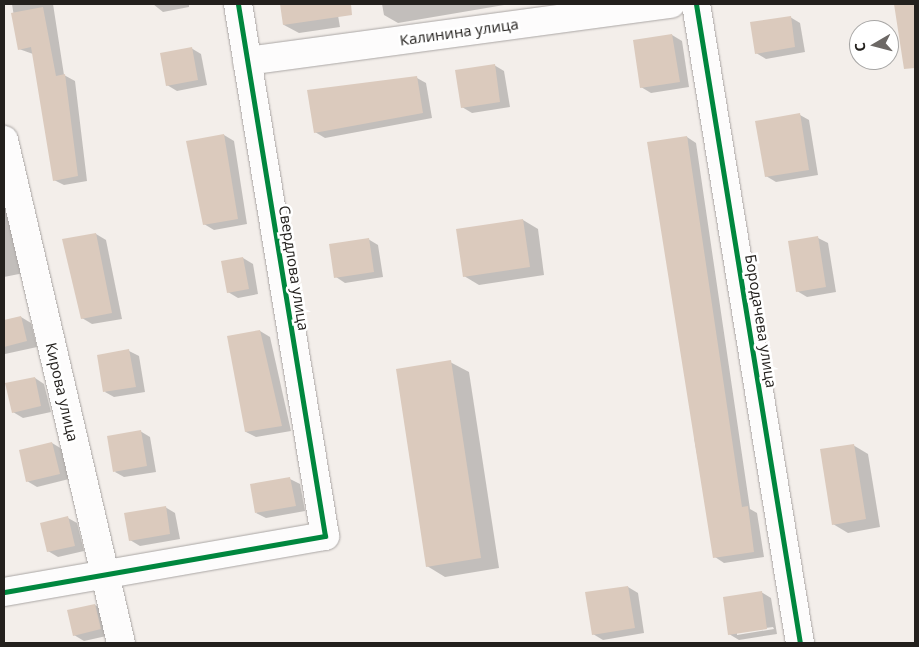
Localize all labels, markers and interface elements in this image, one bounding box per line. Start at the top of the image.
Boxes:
street label: Калинина улица [398,15,520,49]
north arrow [849,20,899,70]
text: С [850,41,870,53]
street label: Свердлова улица [275,204,313,332]
street label: Бородачева улица [742,253,780,389]
street label: Кирова улица [42,341,82,443]

